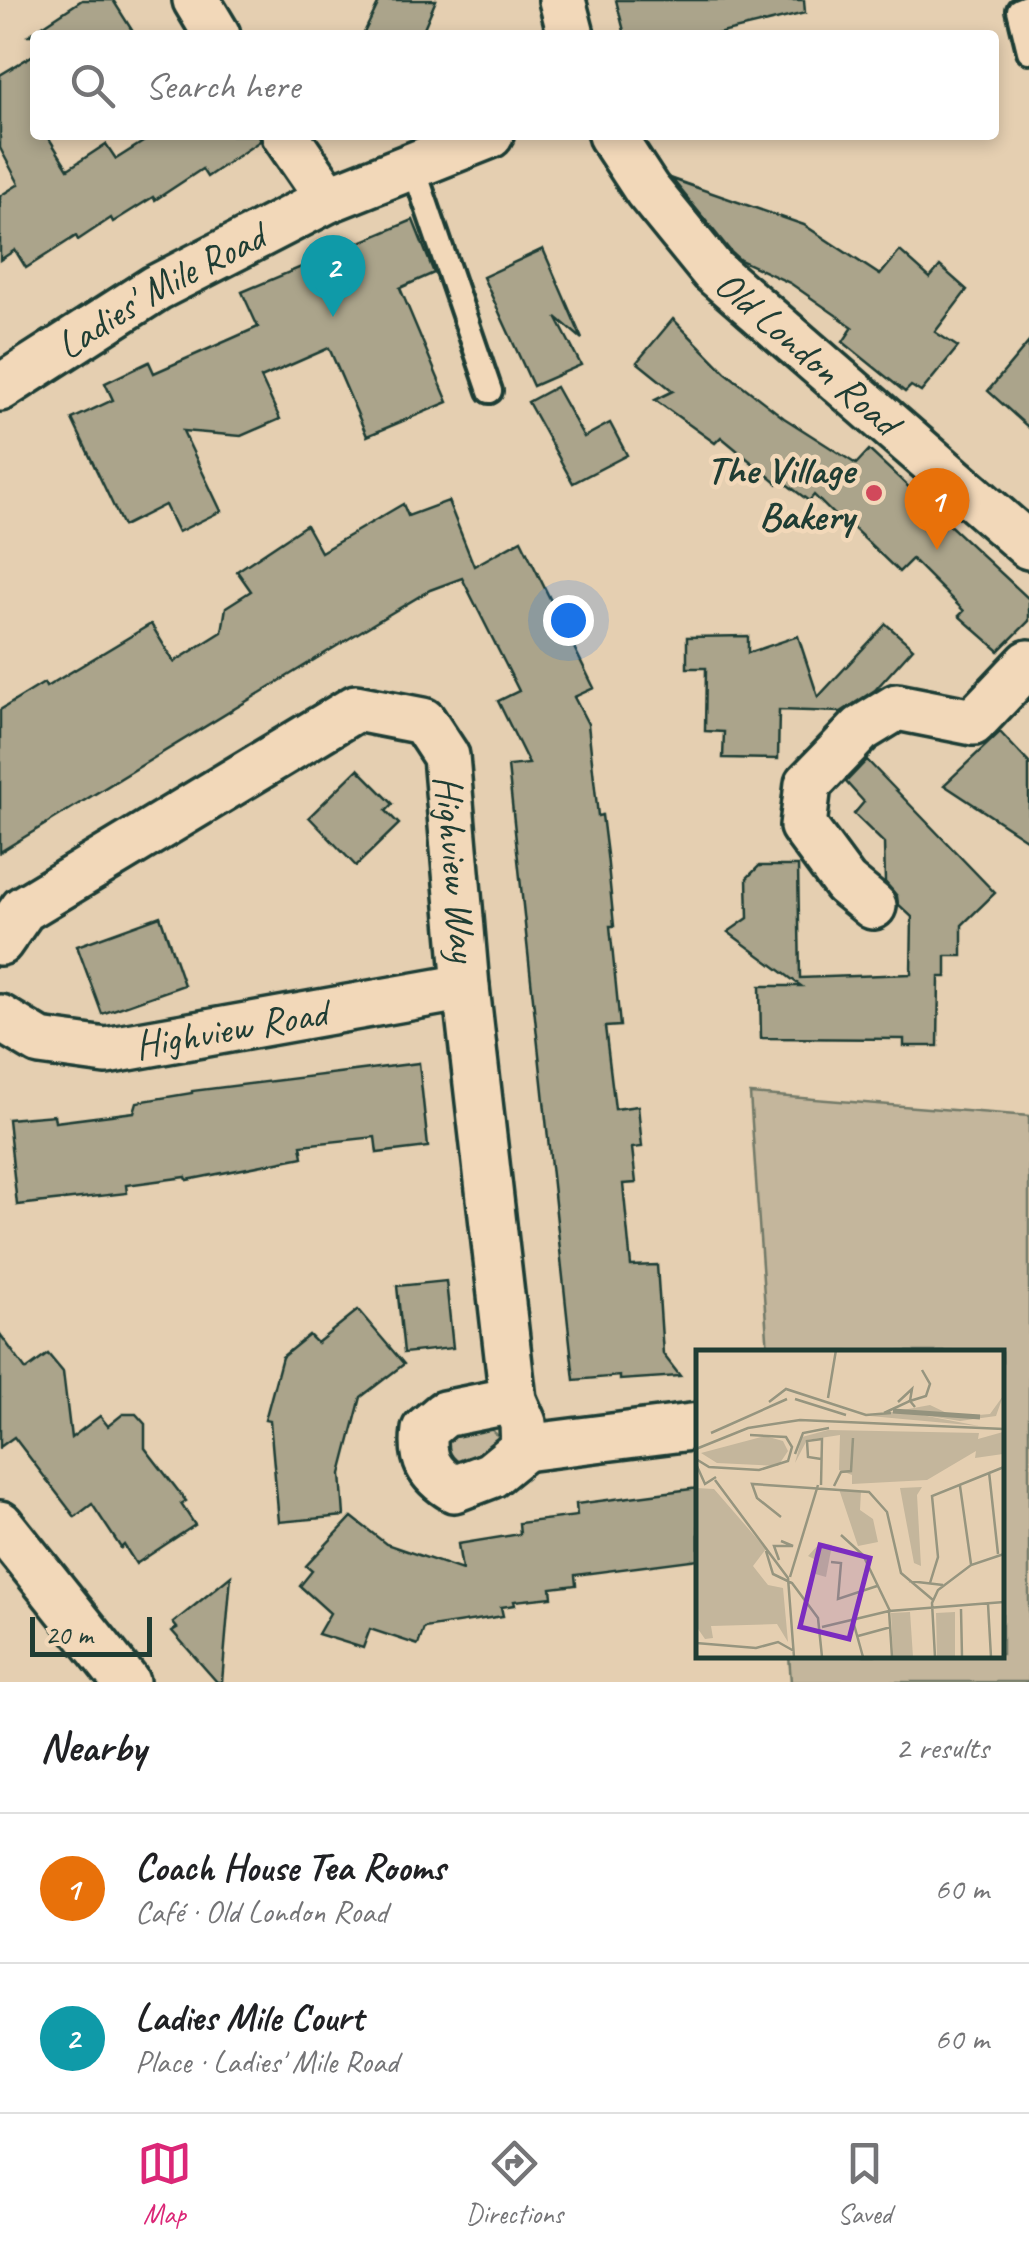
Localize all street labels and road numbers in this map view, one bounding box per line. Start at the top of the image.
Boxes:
street label: Ladies' Mile Road [47,209,279,370]
street label: Old London Road [705,259,914,450]
street label: Highview Way [423,773,489,966]
street label: Highview Road [131,986,337,1070]

